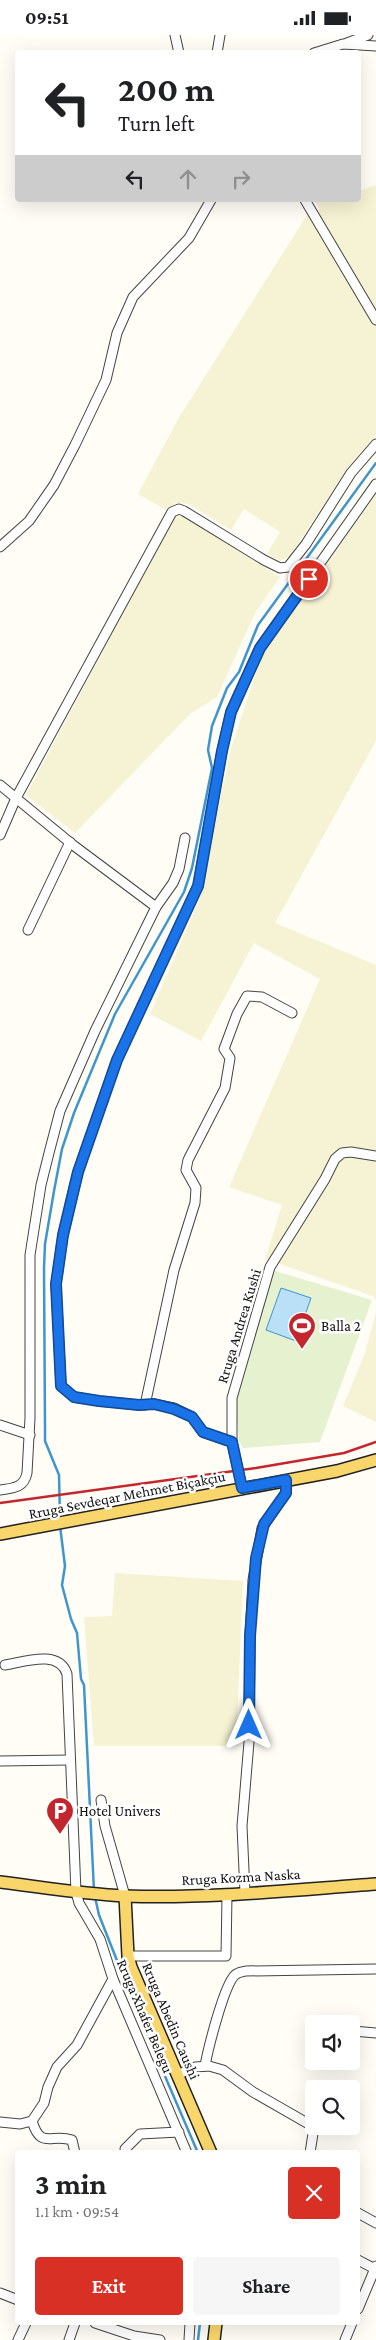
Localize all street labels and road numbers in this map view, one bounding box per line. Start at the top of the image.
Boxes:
street label: Rruga Andrea Kushi [214,1267,265,1385]
street label: Rruga Sevdeqar Mehmet Biçakçiu [27,1468,227,1523]
street label: Rruga Kozma Naska [181,1866,301,1889]
street label: Rruga Xhafer Belegu [113,1957,176,2076]
street label: Rruga Abedin Caushi [138,1960,203,2082]

